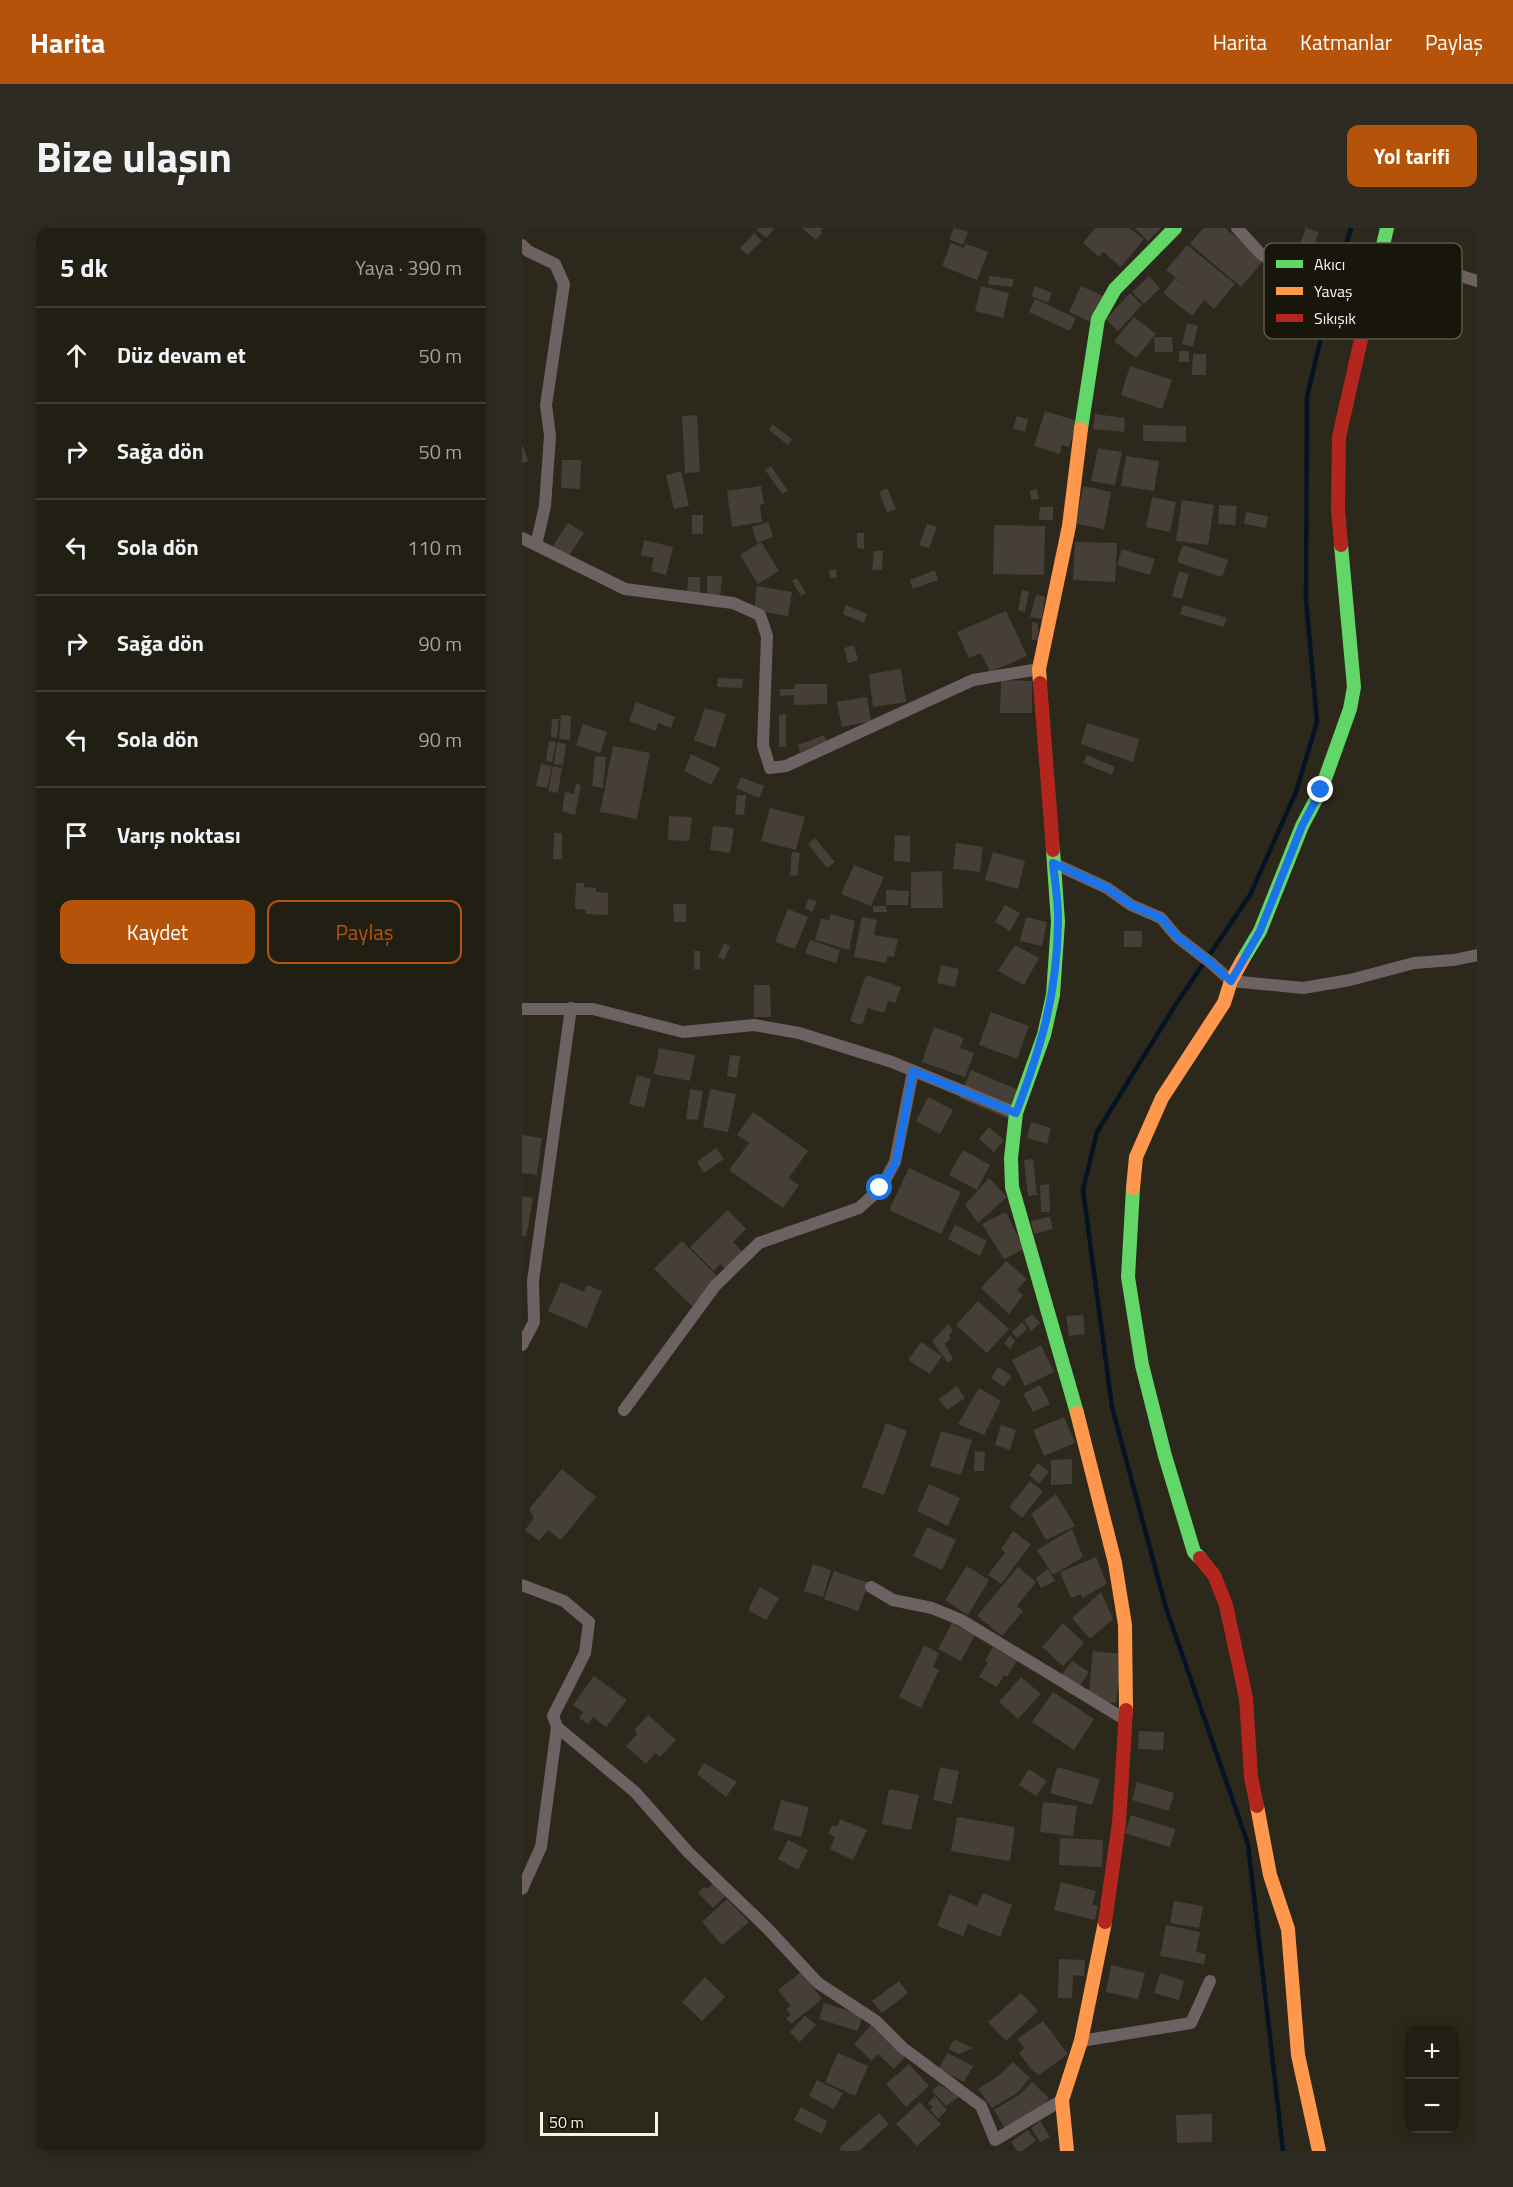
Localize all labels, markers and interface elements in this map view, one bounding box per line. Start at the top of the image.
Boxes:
text: Harita [30,21,105,64]
text: Harita [1213,26,1267,58]
text: Katmanlar [1300,26,1392,58]
text: Paylaş [1425,26,1483,58]
text: Bize ulaşın [36,124,232,188]
button: Yol tarifi [1347,125,1477,187]
legend [1264,243,1462,339]
text: 5 dk [60,248,108,287]
text: Yaya · 390 m [355,252,462,283]
text: Akıcı [1314,252,1345,276]
text: Yavaş [1314,279,1353,303]
text: Sıkışık [1314,306,1356,330]
text: Düz devam et [117,338,246,372]
icon: ahead [60,339,93,372]
text: 50 m [418,340,462,371]
text: Sağa dön [117,434,204,468]
icon: right [60,435,93,468]
text: 50 m [418,436,462,467]
text: Sola dön [117,530,199,564]
icon: left [60,531,93,564]
text: 110 m [407,532,462,563]
text: Sağa dön [117,626,204,660]
icon: right [60,627,93,660]
text: 90 m [418,628,462,659]
text: Sola dön [117,722,199,756]
icon: left [60,723,93,756]
text: 90 m [418,724,462,755]
route end [1307,776,1333,802]
text: Varış noktası [117,818,241,852]
icon: arrive [60,819,93,852]
button: Kaydet [60,900,255,964]
button: Paylaş [267,900,462,964]
route start [866,1174,892,1200]
map controls [1405,2025,1459,2133]
button: + [1405,2025,1459,2079]
button: − [1405,2079,1459,2133]
scale bar [540,2109,658,2136]
text: 50 m [549,2110,584,2134]

